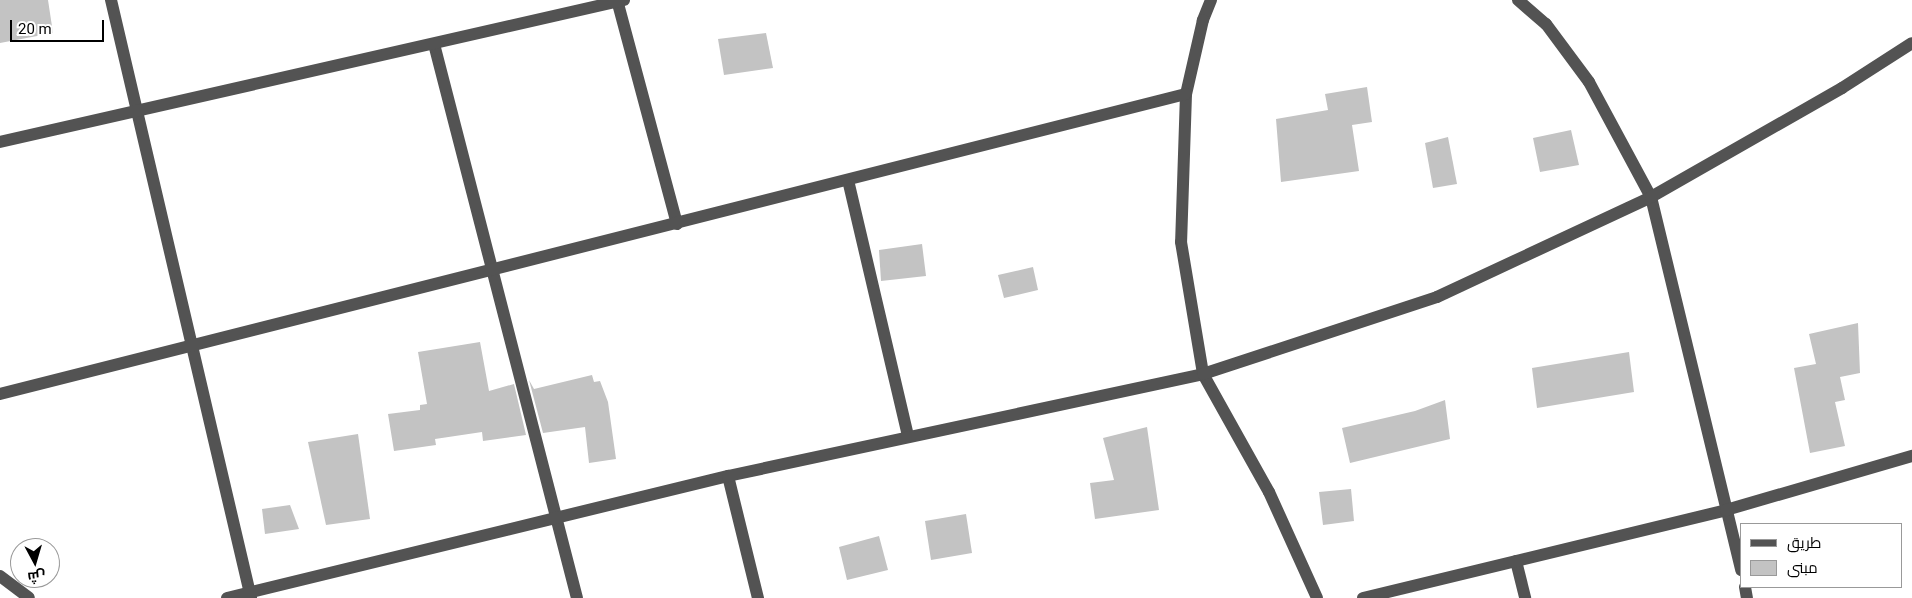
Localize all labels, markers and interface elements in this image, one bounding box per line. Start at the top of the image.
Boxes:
scale bar [12,10,106,42]
text: 20 m [18,20,52,38]
legend [1740,523,1902,588]
text: طريق [1787,534,1821,552]
north arrow [10,538,60,588]
text: مبنى [1787,559,1818,577]
text: ش [27,568,46,586]

